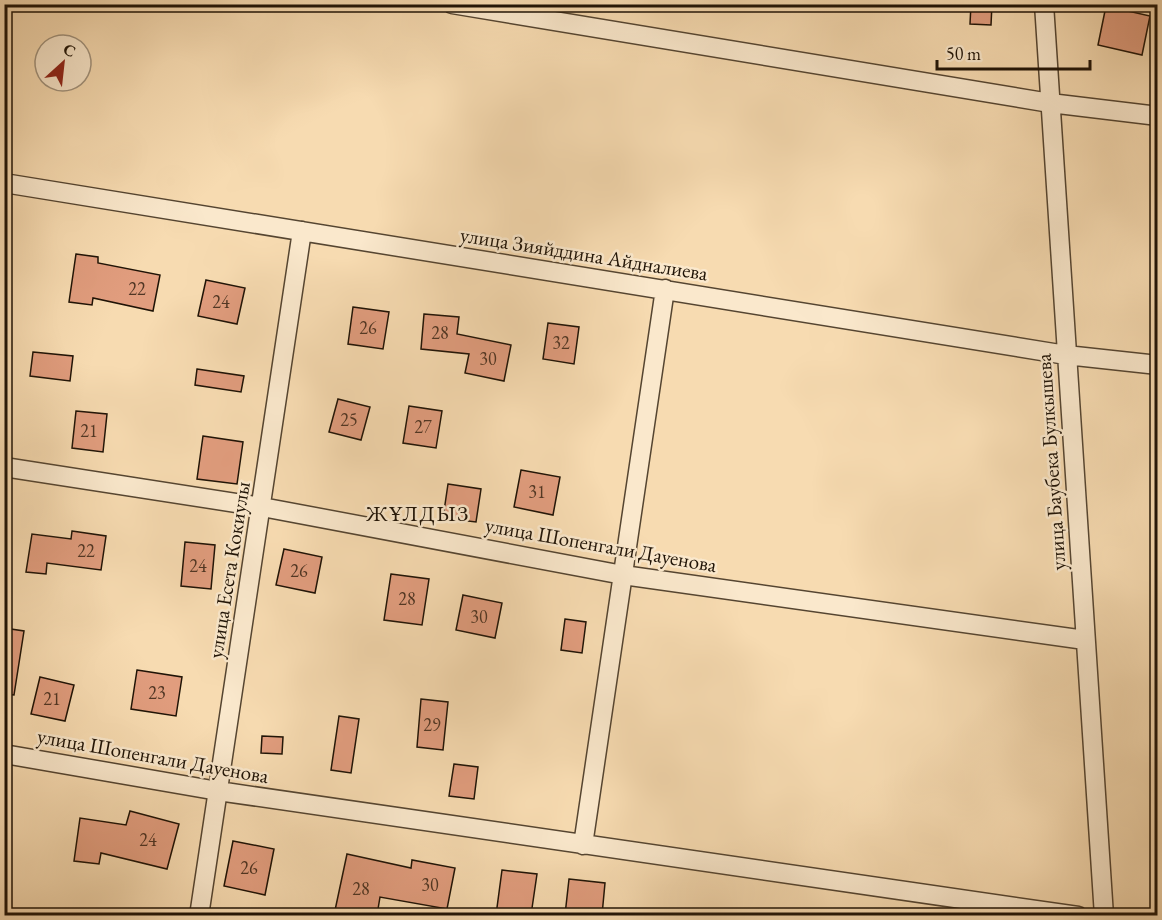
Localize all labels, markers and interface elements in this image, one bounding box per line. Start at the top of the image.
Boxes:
north arrow [33,33,93,93]
scale bar [937,33,1090,71]
text: С [60,38,79,62]
text: 50 m [946,42,981,65]
street label: улица Зияйддина Айдналиева [458,221,710,287]
house number: 22 [128,277,146,300]
house number: 24 [212,290,230,313]
house number: 26 [359,316,377,339]
house number: 28 [431,321,449,344]
house number: 32 [552,331,570,354]
house number: 30 [479,347,497,370]
street label: улица Баубека Булкышева [1029,352,1072,571]
house number: 25 [340,408,358,431]
house number: 27 [414,415,432,438]
house number: 21 [80,419,98,442]
street label: улица Есета Кокиулы [201,479,256,660]
house number: 31 [528,480,546,503]
district label: ЖҰЛДЫЗ [365,499,470,528]
street label: улица Шопенгали Дауенова [483,511,720,578]
house number: 22 [77,539,95,562]
house number: 24 [189,554,207,577]
house number: 26 [290,559,308,582]
house number: 28 [398,587,416,610]
house number: 30 [470,605,488,628]
house number: 23 [148,681,166,704]
house number: 21 [43,687,61,710]
house number: 29 [423,713,441,736]
street label: улица Шопенгали Дауенова [35,722,272,789]
house number: 24 [139,828,157,851]
house number: 26 [240,856,258,879]
house number: 30 [421,873,439,896]
house number: 28 [352,877,370,900]

